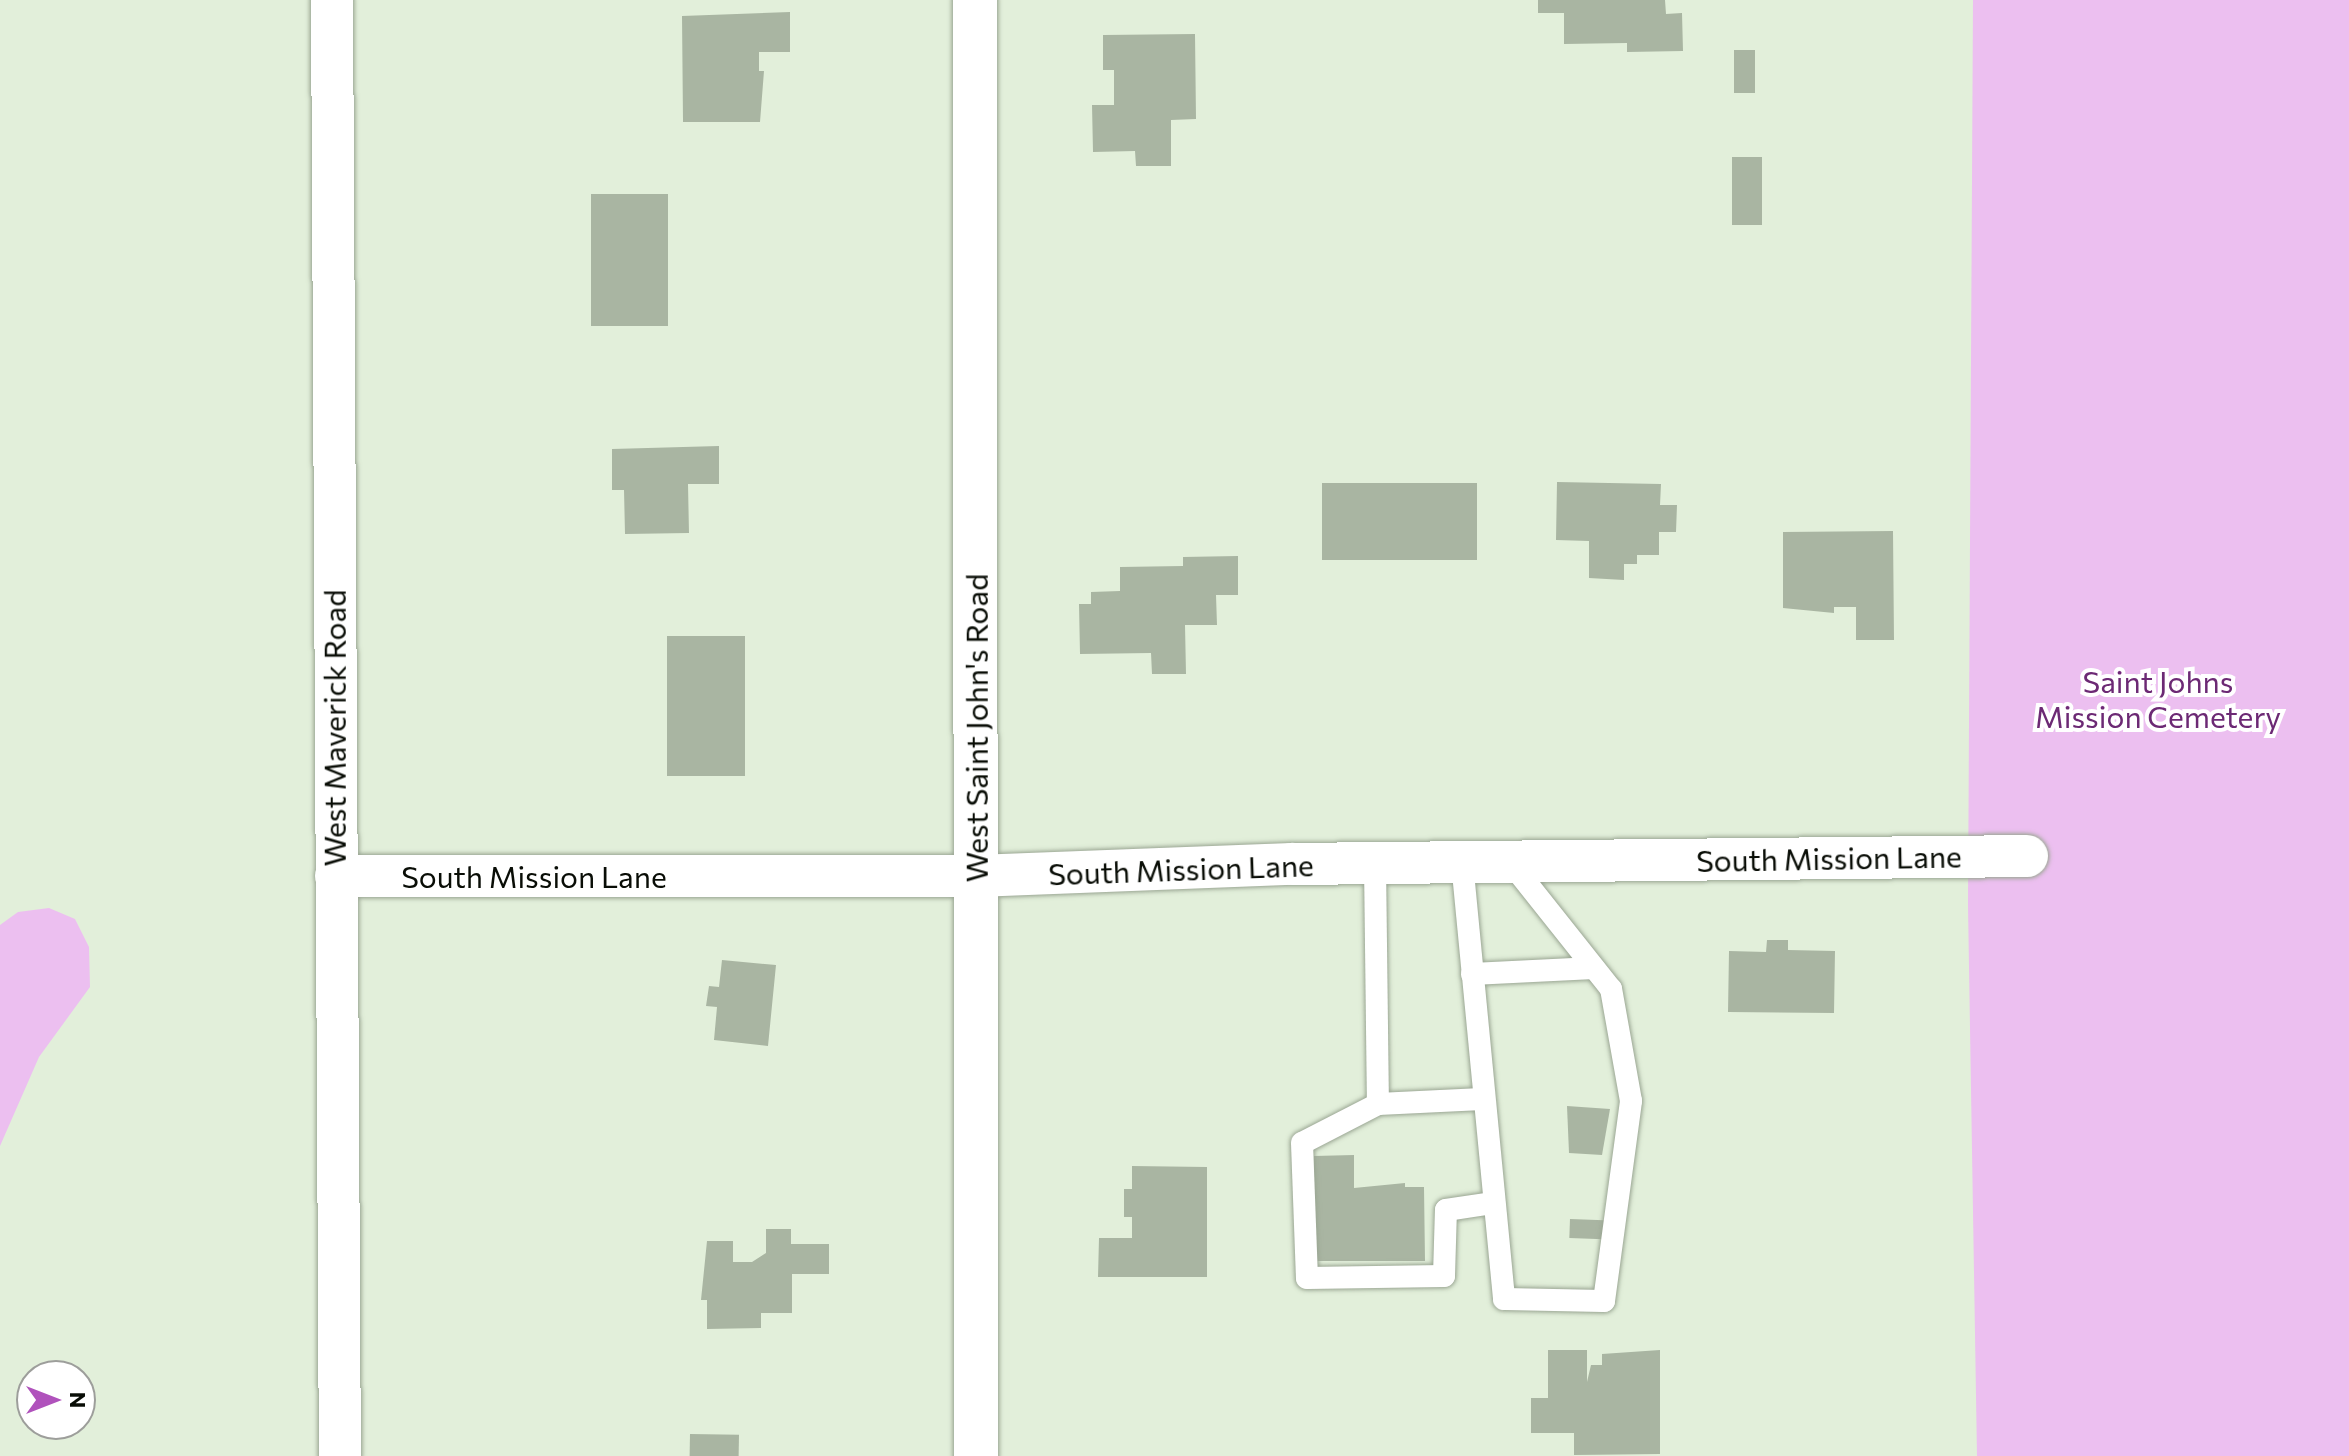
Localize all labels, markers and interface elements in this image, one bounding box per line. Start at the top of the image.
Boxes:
street label: West Saint John's Road [958,574,994,882]
street label: West Maverick Road [316,590,352,866]
park label: Saint Johns Mission Cemetery [2035,663,2281,734]
street label: South Mission Lane [1696,838,1962,878]
street label: South Mission Lane [1048,846,1314,892]
street label: South Mission Lane [401,858,667,894]
north arrow [16,1360,96,1440]
text: N [65,1392,92,1408]

